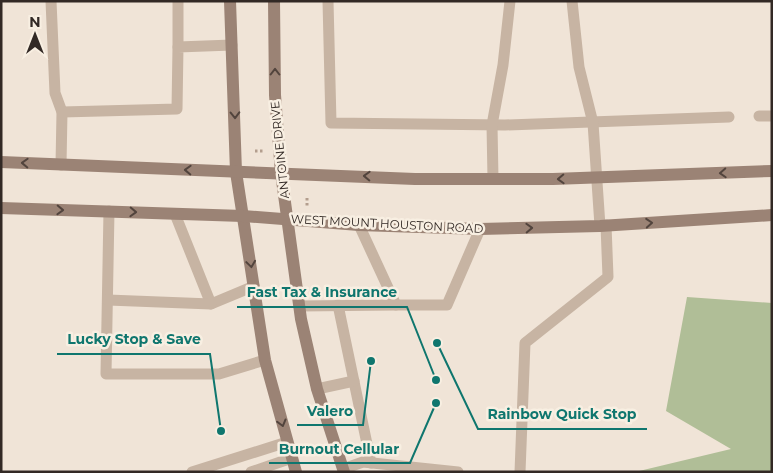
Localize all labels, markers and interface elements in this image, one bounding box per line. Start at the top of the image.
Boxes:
north arrow [10,10,60,60]
text: N [29,13,41,31]
one-way arrow [269,68,280,76]
street label: ANTOINE DRIVE [267,101,292,200]
one-way arrow [230,112,240,120]
one-way arrow [21,158,29,169]
one-way arrow [183,164,191,175]
one-way arrow [719,168,727,179]
one-way arrow [362,171,370,182]
one-way arrow [556,174,564,184]
one-way arrow [56,204,64,215]
one-way arrow [129,207,137,217]
street label: WEST MOUNT HOUSTON ROAD [290,211,484,236]
one-way arrow [645,217,653,228]
one-way arrow [525,222,533,233]
one-way arrow [245,260,255,268]
callout: Fast Tax & Insurance [237,278,407,307]
text: Fast Tax & Insurance [247,283,397,301]
callout: Lucky Stop & Save [57,325,210,354]
text: Lucky Stop & Save [67,330,201,348]
callout: Valero [297,396,363,425]
callout: Rainbow Quick Stop [478,400,647,429]
text: Valero [306,402,353,420]
text: Rainbow Quick Stop [487,405,637,423]
one-way arrow [277,419,287,427]
callout: Burnout Cellular [269,434,410,463]
text: Burnout Cellular [279,440,399,458]

